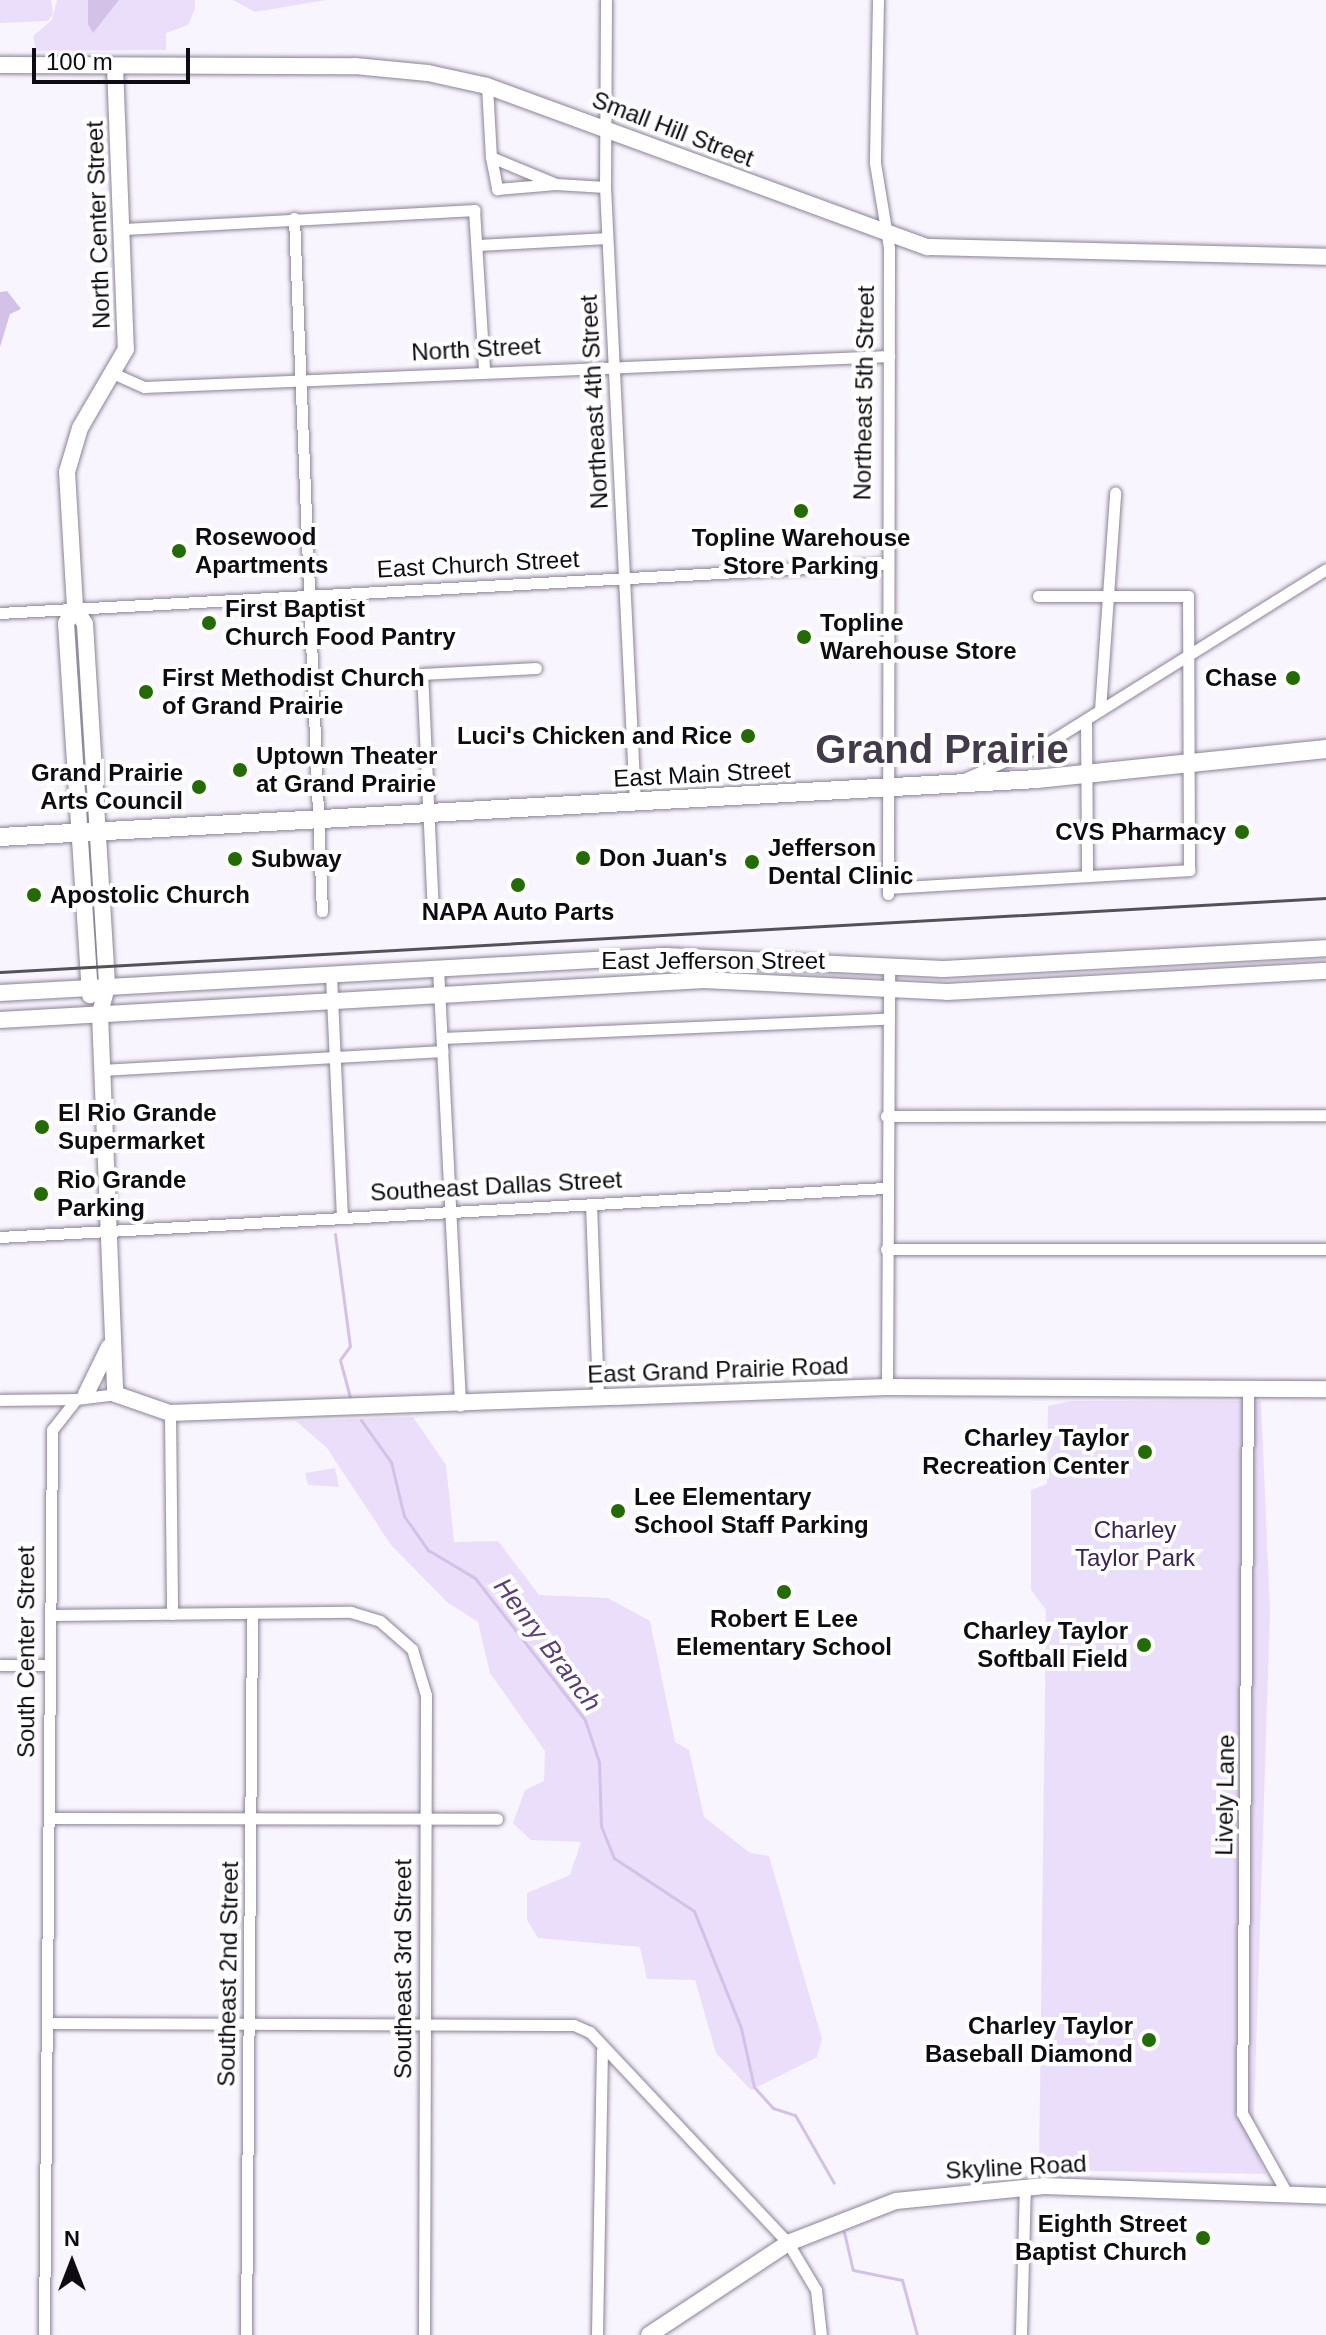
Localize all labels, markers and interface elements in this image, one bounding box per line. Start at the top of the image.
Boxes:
scale bar [36,32,194,82]
text: 100 m [46,48,113,75]
street label: Small Hill Street [588,85,758,173]
street label: North Center Street [80,121,116,329]
street label: Northeast 5th Street [848,285,880,501]
street label: Northeast 4th Street [574,294,614,510]
street label: North Street [411,331,541,367]
marker: Topline Warehouse Store Parking [792,502,810,520]
place label: Rosewood Apartments [195,523,328,579]
place label: Topline Warehouse Store Parking [692,524,910,580]
marker: Rosewood Apartments [170,542,188,560]
street label: East Church Street [376,544,580,584]
place label: First Baptist Church Food Pantry [225,595,456,651]
place label: Topline Warehouse Store [820,609,1016,665]
marker: First Baptist Church Food Pantry [200,614,218,632]
marker: Topline Warehouse Store [795,628,813,646]
place label: First Methodist Church of Grand Prairie [162,664,425,720]
place label: Chase [1205,664,1277,692]
marker: Chase [1284,669,1302,687]
marker: First Methodist Church of Grand Prairie [137,683,155,701]
place label: Luci's Chicken and Rice [457,722,732,750]
district label: Grand Prairie [815,725,1069,773]
marker: Luci's Chicken and Rice [739,727,757,745]
place label: Uptown Theater at Grand Prairie [256,742,437,798]
street label: East Main Street [613,755,791,793]
place label: Grand Prairie Arts Council [31,759,183,815]
marker: Uptown Theater at Grand Prairie [231,761,249,779]
marker: Grand Prairie Arts Council [190,778,208,796]
place label: CVS Pharmacy [1055,818,1226,846]
marker: CVS Pharmacy [1233,823,1251,841]
place label: Jefferson Dental Clinic [768,834,913,890]
place label: Don Juan's [599,844,727,872]
place label: Subway [251,845,342,873]
marker: Don Juan's [574,849,592,867]
marker: Subway [226,850,244,868]
marker: Jefferson Dental Clinic [743,853,761,871]
marker: NAPA Auto Parts [509,876,527,894]
place label: Apostolic Church [50,881,250,909]
marker: Apostolic Church [25,886,43,904]
place label: NAPA Auto Parts [421,898,615,926]
street label: East Jefferson Street [601,947,825,975]
place label: El Rio Grande Supermarket [58,1099,217,1155]
marker: El Rio Grande Supermarket [33,1118,51,1136]
street label: Southeast Dallas Street [369,1165,623,1207]
place label: Rio Grande Parking [57,1166,186,1222]
marker: Rio Grande Parking [32,1185,50,1203]
street label: East Grand Prairie Road [587,1351,849,1389]
place label: Charley Taylor Recreation Center [922,1424,1129,1480]
marker: Charley Taylor Recreation Center [1136,1443,1154,1461]
place label: Lee Elementary School Staff Parking [634,1483,869,1539]
marker: Lee Elementary School Staff Parking [609,1502,627,1520]
park label: Charley Taylor Park [1075,1516,1195,1572]
street label: South Center Street [12,1546,40,1758]
water label: Henry Branch [487,1572,607,1718]
marker: Robert E Lee Elementary School [775,1583,793,1601]
place label: Robert E Lee Elementary School [676,1605,892,1661]
place label: Charley Taylor Softball Field [963,1617,1128,1673]
marker: Charley Taylor Softball Field [1135,1636,1153,1654]
street label: Lively Lane [1210,1734,1240,1856]
street label: Southeast 3rd Street [389,1859,417,2079]
street label: Southeast 2nd Street [212,1861,244,2087]
place label: Charley Taylor Baseball Diamond [925,2012,1133,2068]
marker: Charley Taylor Baseball Diamond [1140,2031,1158,2049]
street label: Skyline Road [945,2149,1087,2185]
place label: Eighth Street Baptist Church [1015,2210,1187,2266]
north arrow [32,2223,112,2303]
text: N [64,2226,80,2251]
marker: Eighth Street Baptist Church [1194,2229,1212,2247]

